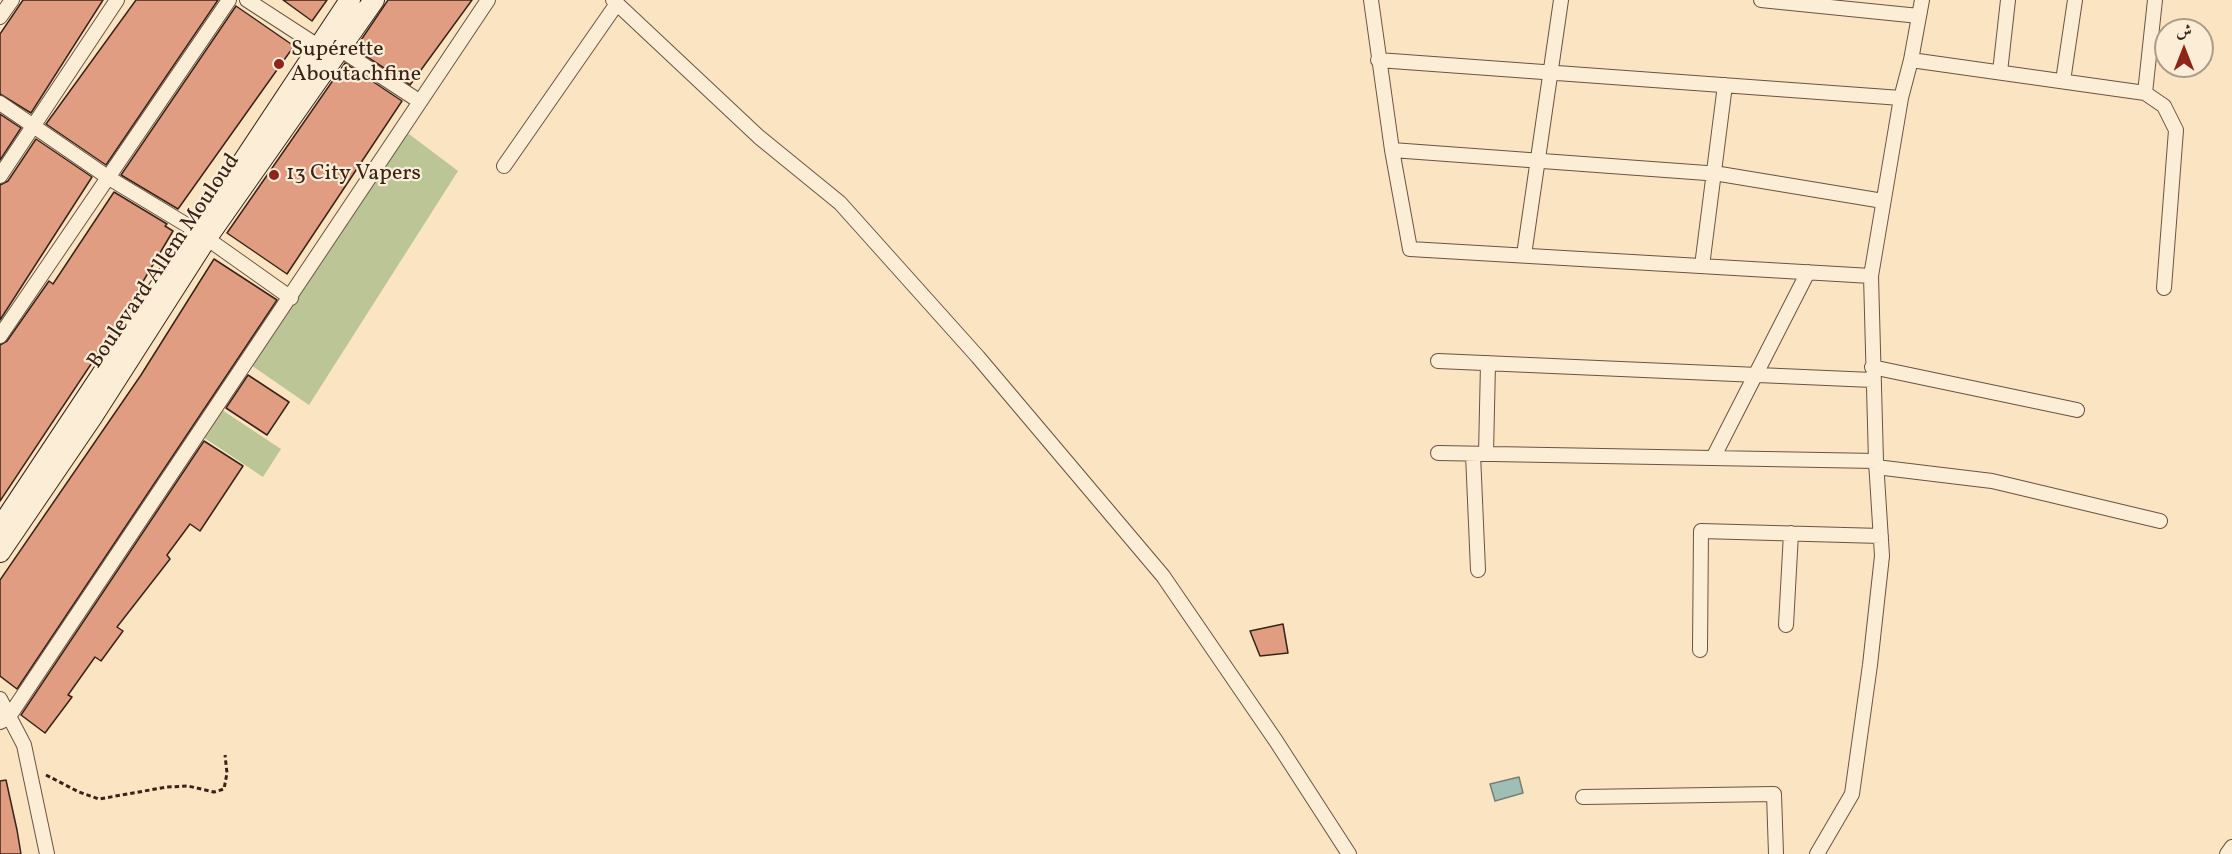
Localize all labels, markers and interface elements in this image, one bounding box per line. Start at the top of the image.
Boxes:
north arrow [2154,18,2214,78]
text: ش [2176,21,2192,43]
place label: Supérette Aboutachfine [291,38,421,90]
marker: Supérette Aboutachfine [272,57,286,71]
street label: Boulevard Allem Mouloud [83,150,247,374]
place label: 13 City Vapers [286,162,421,188]
marker: 13 City Vapers [267,168,281,182]

